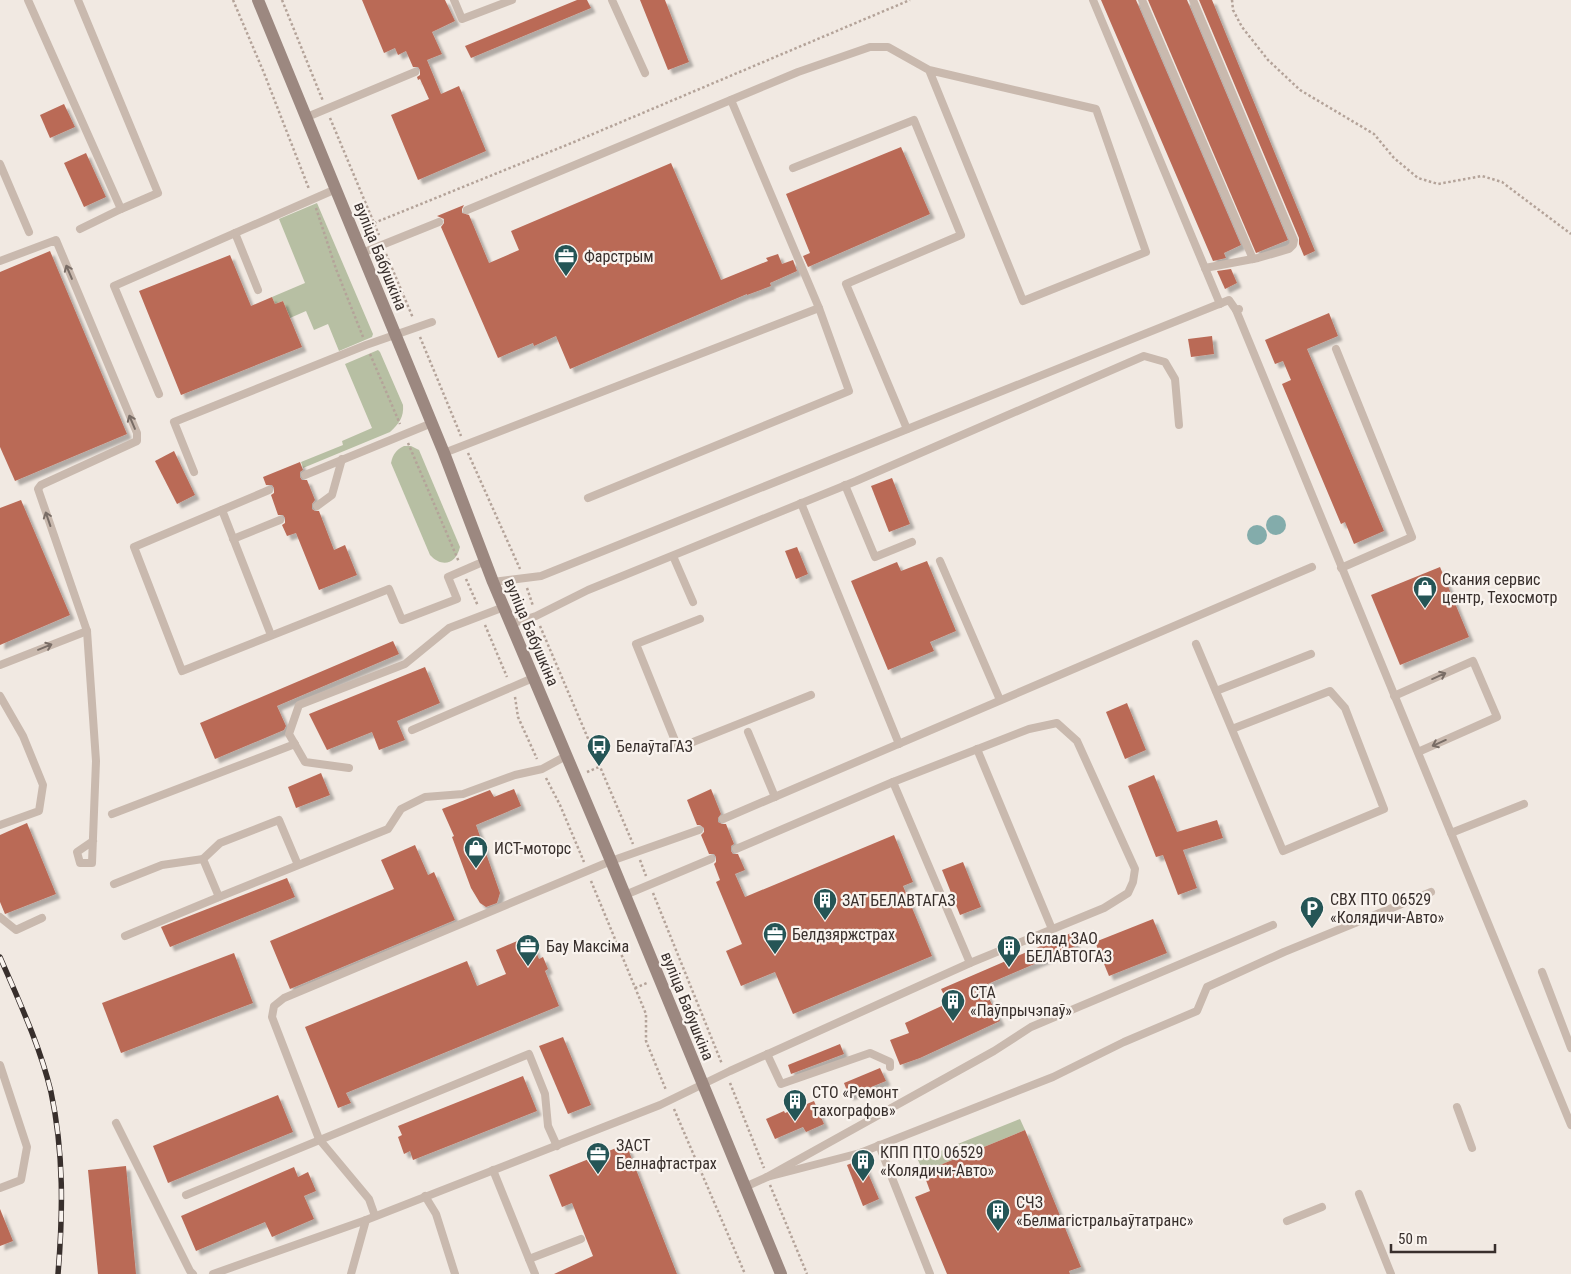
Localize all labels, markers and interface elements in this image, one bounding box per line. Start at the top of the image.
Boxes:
street label: вуліца Бабушкіна [350,199,411,313]
office icon: Фарстрым [553,243,579,277]
place label: Фарстрым [584,247,654,266]
one-way arrow [64,265,74,280]
one-way arrow [127,415,137,430]
one-way arrow [43,512,52,527]
place label: Скания сервис центр, Техосмотр [1442,570,1558,607]
street label: вуліца Бабушкіна [500,575,563,689]
shop icon: Скания сервис центр, Техосмотр [1412,575,1438,609]
one-way arrow [37,642,52,651]
one-way arrow [1431,671,1446,680]
bus stop icon: БелаўтаГАЗ [586,733,612,767]
place label: БелаўтаГАЗ [616,737,693,756]
one-way arrow [1432,739,1447,748]
shop icon: ИСТ-моторс [463,835,489,869]
place label: ИСТ-моторс [494,839,571,858]
building icon: ЗАТ БЕЛАВТАГАЗ [812,887,838,921]
place label: СВХ ПТО 06529 «Колядичи-Авто» [1330,890,1444,927]
place label: ЗАТ БЕЛАВТАГАЗ [842,891,955,910]
parking icon: СВХ ПТО 06529 «Колядичи-Авто» [1299,895,1325,929]
office icon: Белдзяржстрах [762,921,788,955]
place label: Белдзяржстрах [792,925,895,944]
place label: Склад ЗАО БЕЛАВТОГАЗ [1026,929,1112,966]
office icon: Бау Максіма [515,933,541,967]
building icon: Склад ЗАО БЕЛАВТОГАЗ [996,934,1022,968]
place label: Бау Максіма [546,937,629,956]
street label: вуліца Бабушкіна [657,949,718,1063]
place label: СТА «Паўпрычэпаў» [970,983,1072,1020]
building icon: СТА «Паўпрычэпаў» [940,988,966,1022]
place label: СТО «Ремонт тахографов» [812,1083,899,1120]
building icon: СТО «Ремонт тахографов» [782,1088,808,1122]
place label: ЗАСТ Белнафтастрах [616,1136,717,1173]
office icon: ЗАСТ Белнафтастрах [585,1141,611,1175]
place label: КПП ПТО 06529 «Колядичи-Авто» [880,1143,994,1180]
building icon: КПП ПТО 06529 «Колядичи-Авто» [850,1148,876,1182]
place label: СЧЗ «Белмагістральаўтатранс» [1016,1193,1194,1230]
building icon: СЧЗ «Белмагістральаўтатранс» [985,1198,1011,1232]
scale bar [1391,1222,1495,1254]
text: 50 m [1398,1230,1428,1248]

